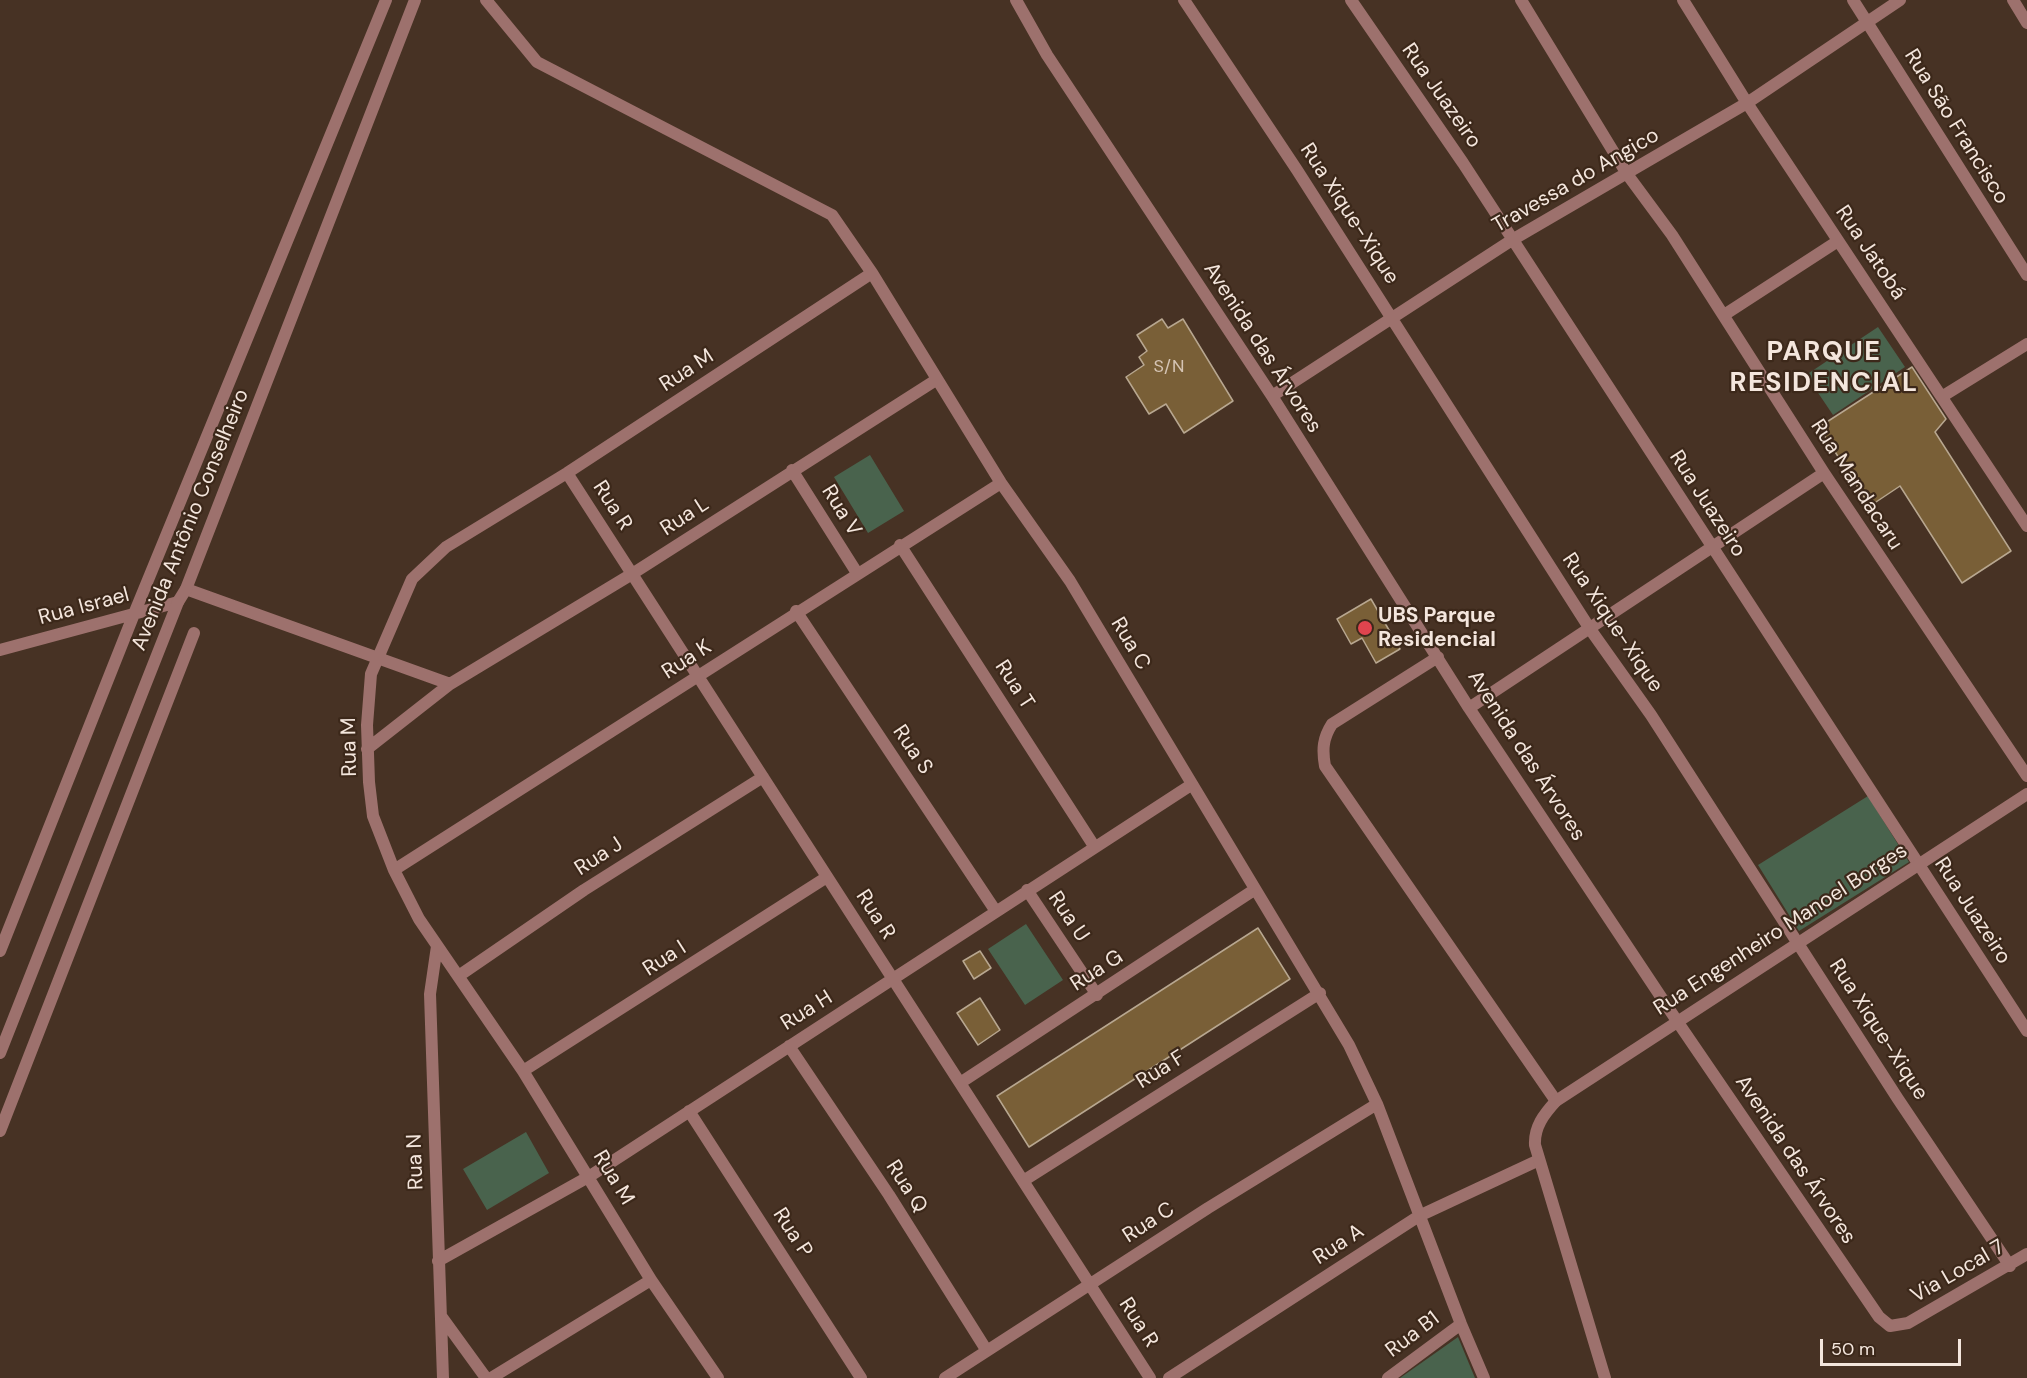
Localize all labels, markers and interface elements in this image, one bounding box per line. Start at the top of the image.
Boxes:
street label: Rua Juazeiro [1396,39,1486,153]
street label: Rua São Francisco [1898,45,2014,209]
street label: Travessa do Angico [1488,123,1664,239]
street label: Rua Xique-Xique [1294,139,1404,289]
street label: Rua Jatobá [1829,201,1911,305]
street label: Avenida das Árvores [1198,258,1326,438]
district label: PARQUE RESIDENCIAL [1730,337,1918,400]
street label: Rua M [655,344,719,398]
house number: S/N [1154,356,1184,378]
street label: Avenida Antônio Conselheiro [127,386,255,654]
street label: Rua Mandacaru [1804,415,1908,555]
street label: Rua Juazeiro [1663,446,1751,562]
street label: Rua R [587,476,637,536]
street label: Rua V [816,481,866,541]
street label: Rua L [656,492,714,542]
street label: Rua Xique-Xique [1556,549,1668,697]
street label: Rua Israel [36,583,132,631]
place label: UBS Parque Residencial [1378,603,1496,653]
street label: Rua C [1105,613,1155,675]
marker: UBS Parque Residencial [1356,619,1374,637]
street label: Rua K [658,635,716,685]
street label: Rua T [989,656,1039,714]
street label: Avenida das Árvores [1462,666,1590,846]
street label: Rua M [337,717,363,777]
street label: Rua S [887,721,937,779]
street label: Rua J [570,832,628,882]
street label: Rua Engenheiro Manoel Borges [1649,838,1913,1022]
street label: Rua Juazeiro [1928,853,2016,969]
street label: Rua R [850,885,900,945]
street label: Rua U [1042,887,1094,947]
street label: Rua I [639,936,691,982]
street label: Rua G [1066,945,1128,997]
street label: Rua Xique-Xique [1823,955,1933,1105]
street label: Rua H [777,986,837,1036]
street label: Rua F [1132,1045,1190,1095]
street label: Avenida das Árvores [1729,1071,1861,1249]
street label: Rua N [402,1134,430,1190]
street label: Rua M [587,1146,639,1210]
street label: Rua Q [880,1156,932,1218]
street label: Rua C [1118,1197,1180,1249]
street label: Rua P [767,1204,817,1262]
street label: Rua A [1309,1219,1369,1271]
street label: Via Local 7 [1907,1235,2009,1309]
street label: Rua R [1113,1293,1163,1353]
street label: Rua B1 [1381,1307,1445,1363]
scale bar [1823,1327,1964,1365]
text: 50 m [1831,1337,1875,1361]

